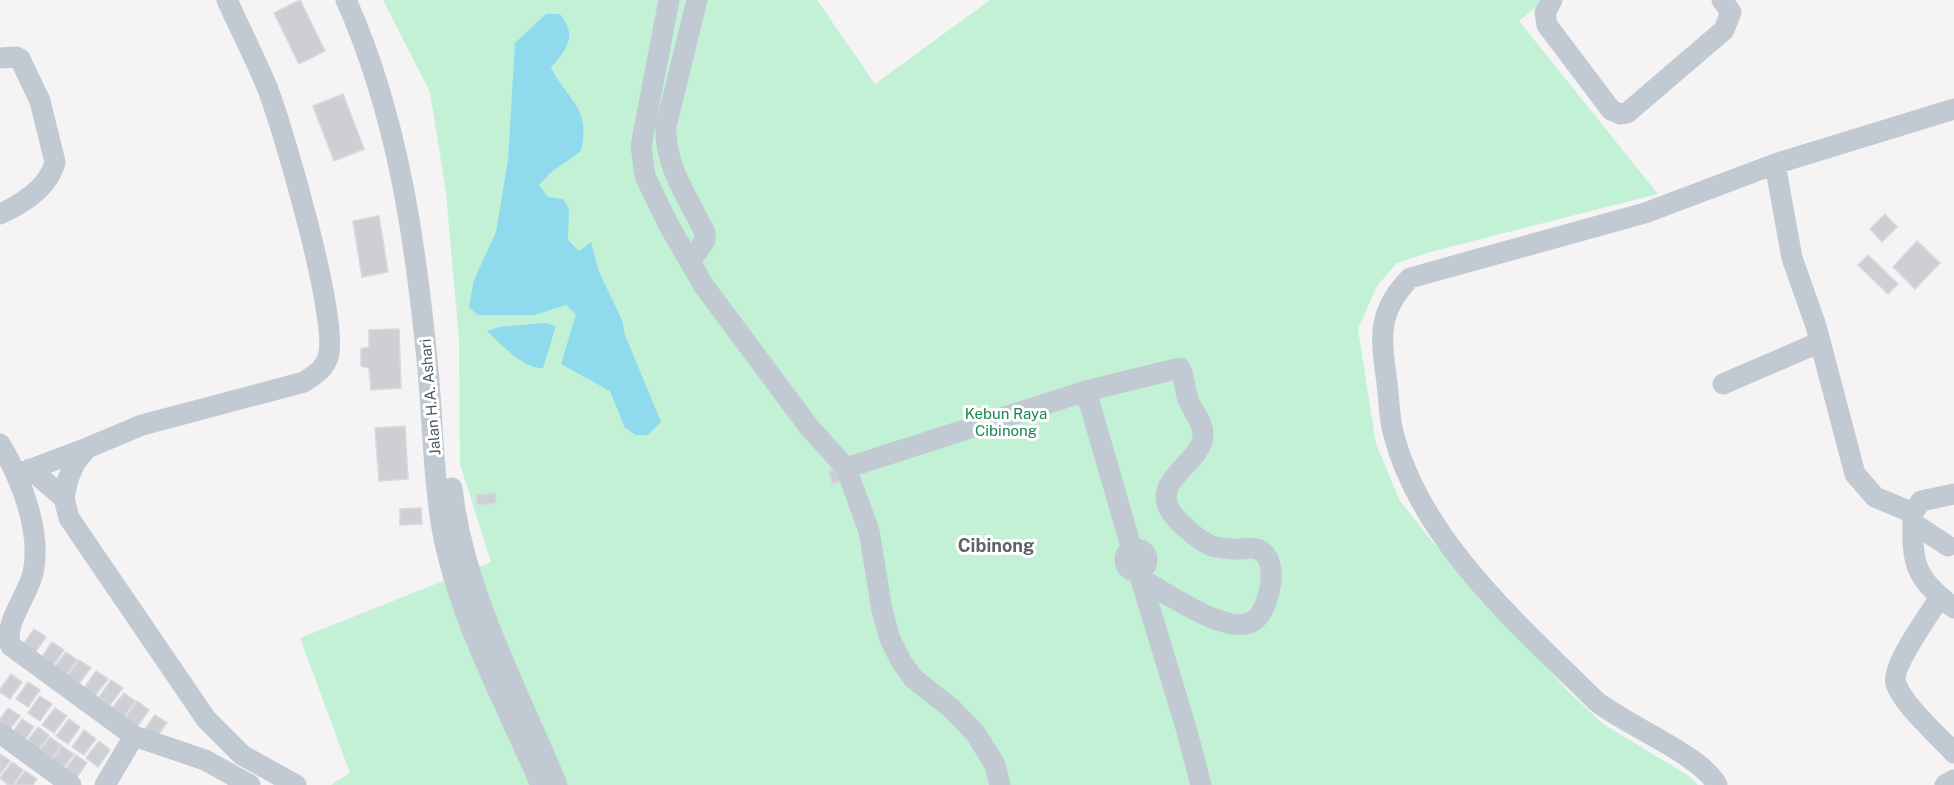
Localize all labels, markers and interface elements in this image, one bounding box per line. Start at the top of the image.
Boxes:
street label: Jalan H.A. Ashari [416,338,444,456]
park label: Kebun Raya Cibinong [965,405,1047,439]
district label: Cibinong [958,535,1034,556]

